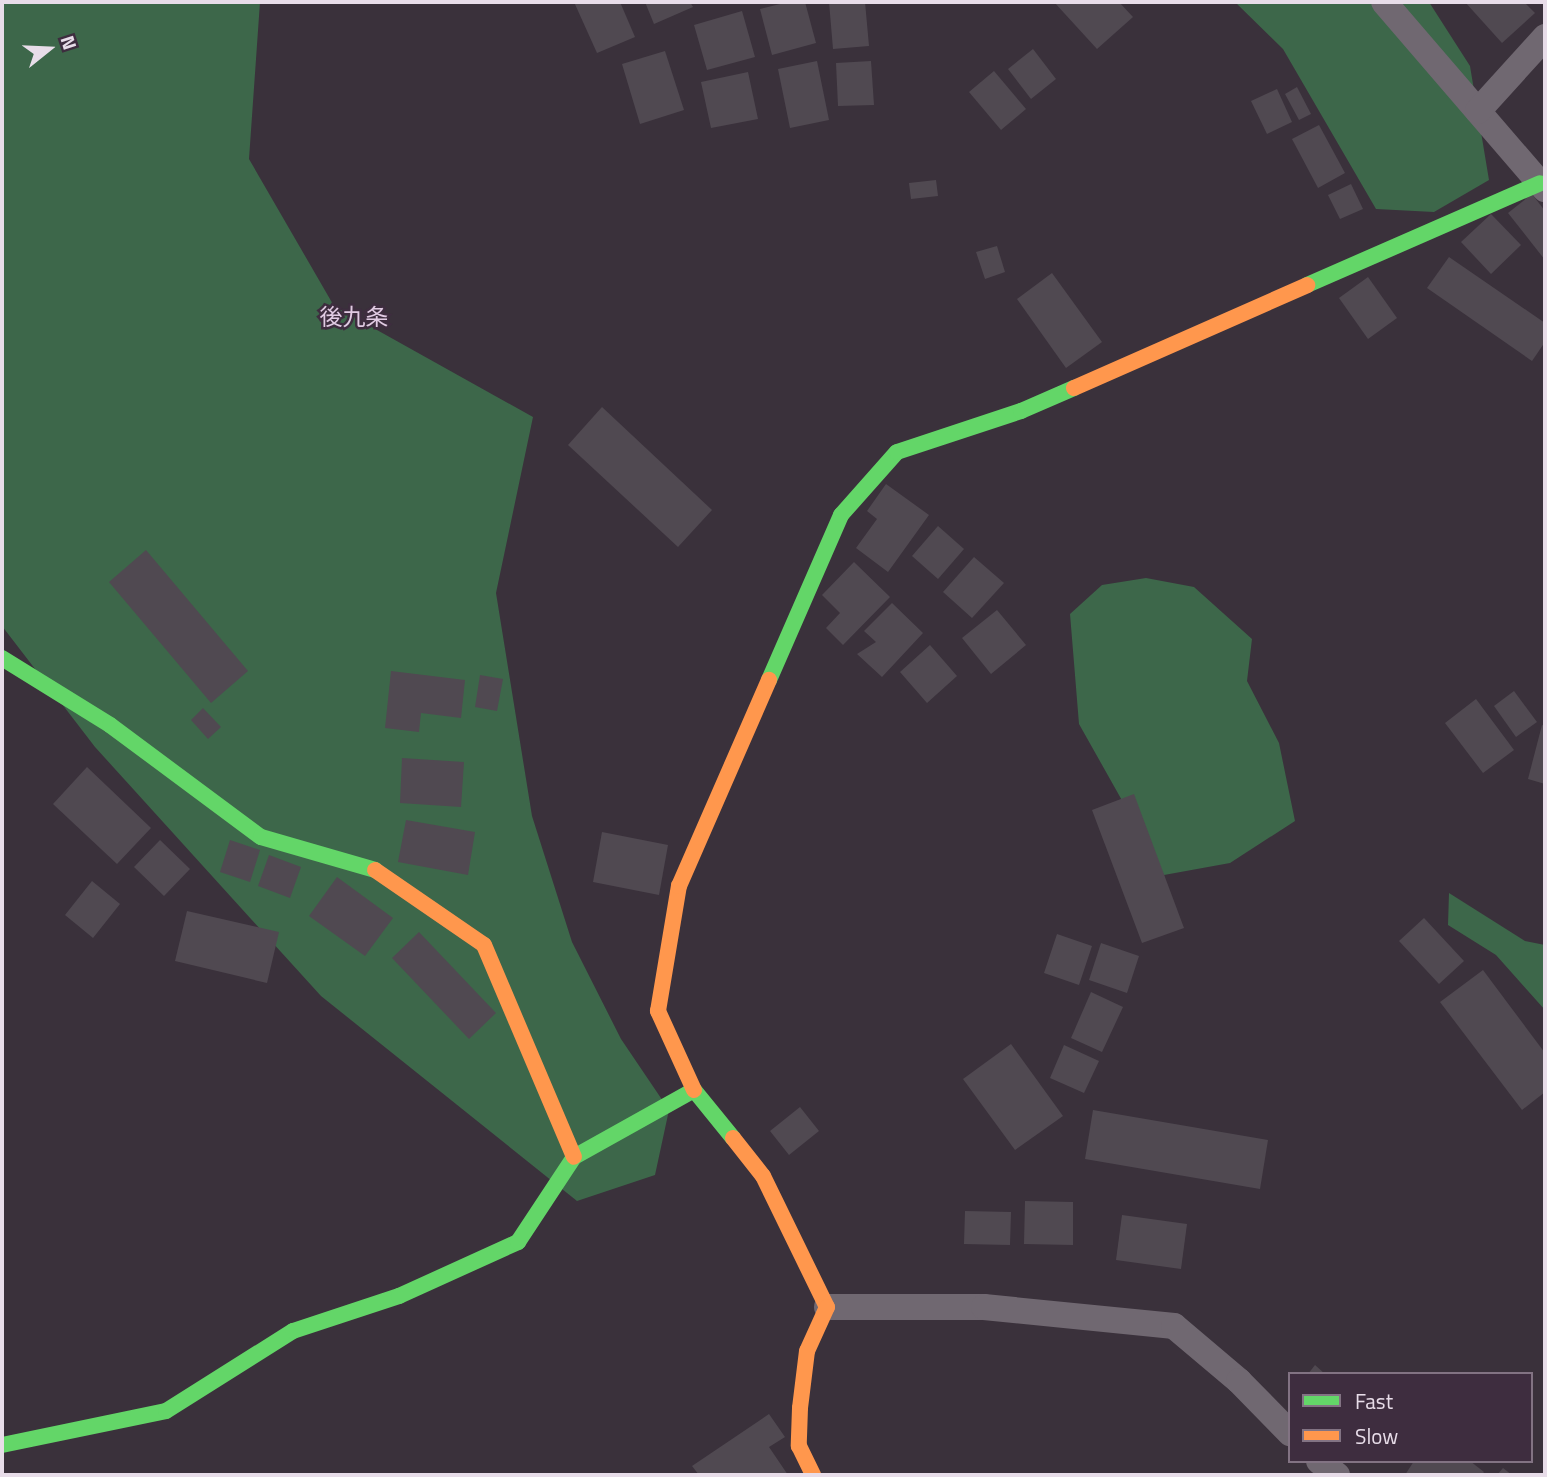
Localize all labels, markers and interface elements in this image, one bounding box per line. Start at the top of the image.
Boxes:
north arrow [14,14,84,84]
text: N [54,32,85,53]
district label: 後九条 [320,303,388,331]
legend [1288,1372,1533,1463]
text: Fast [1355,1385,1393,1417]
text: Slow [1355,1420,1398,1452]

